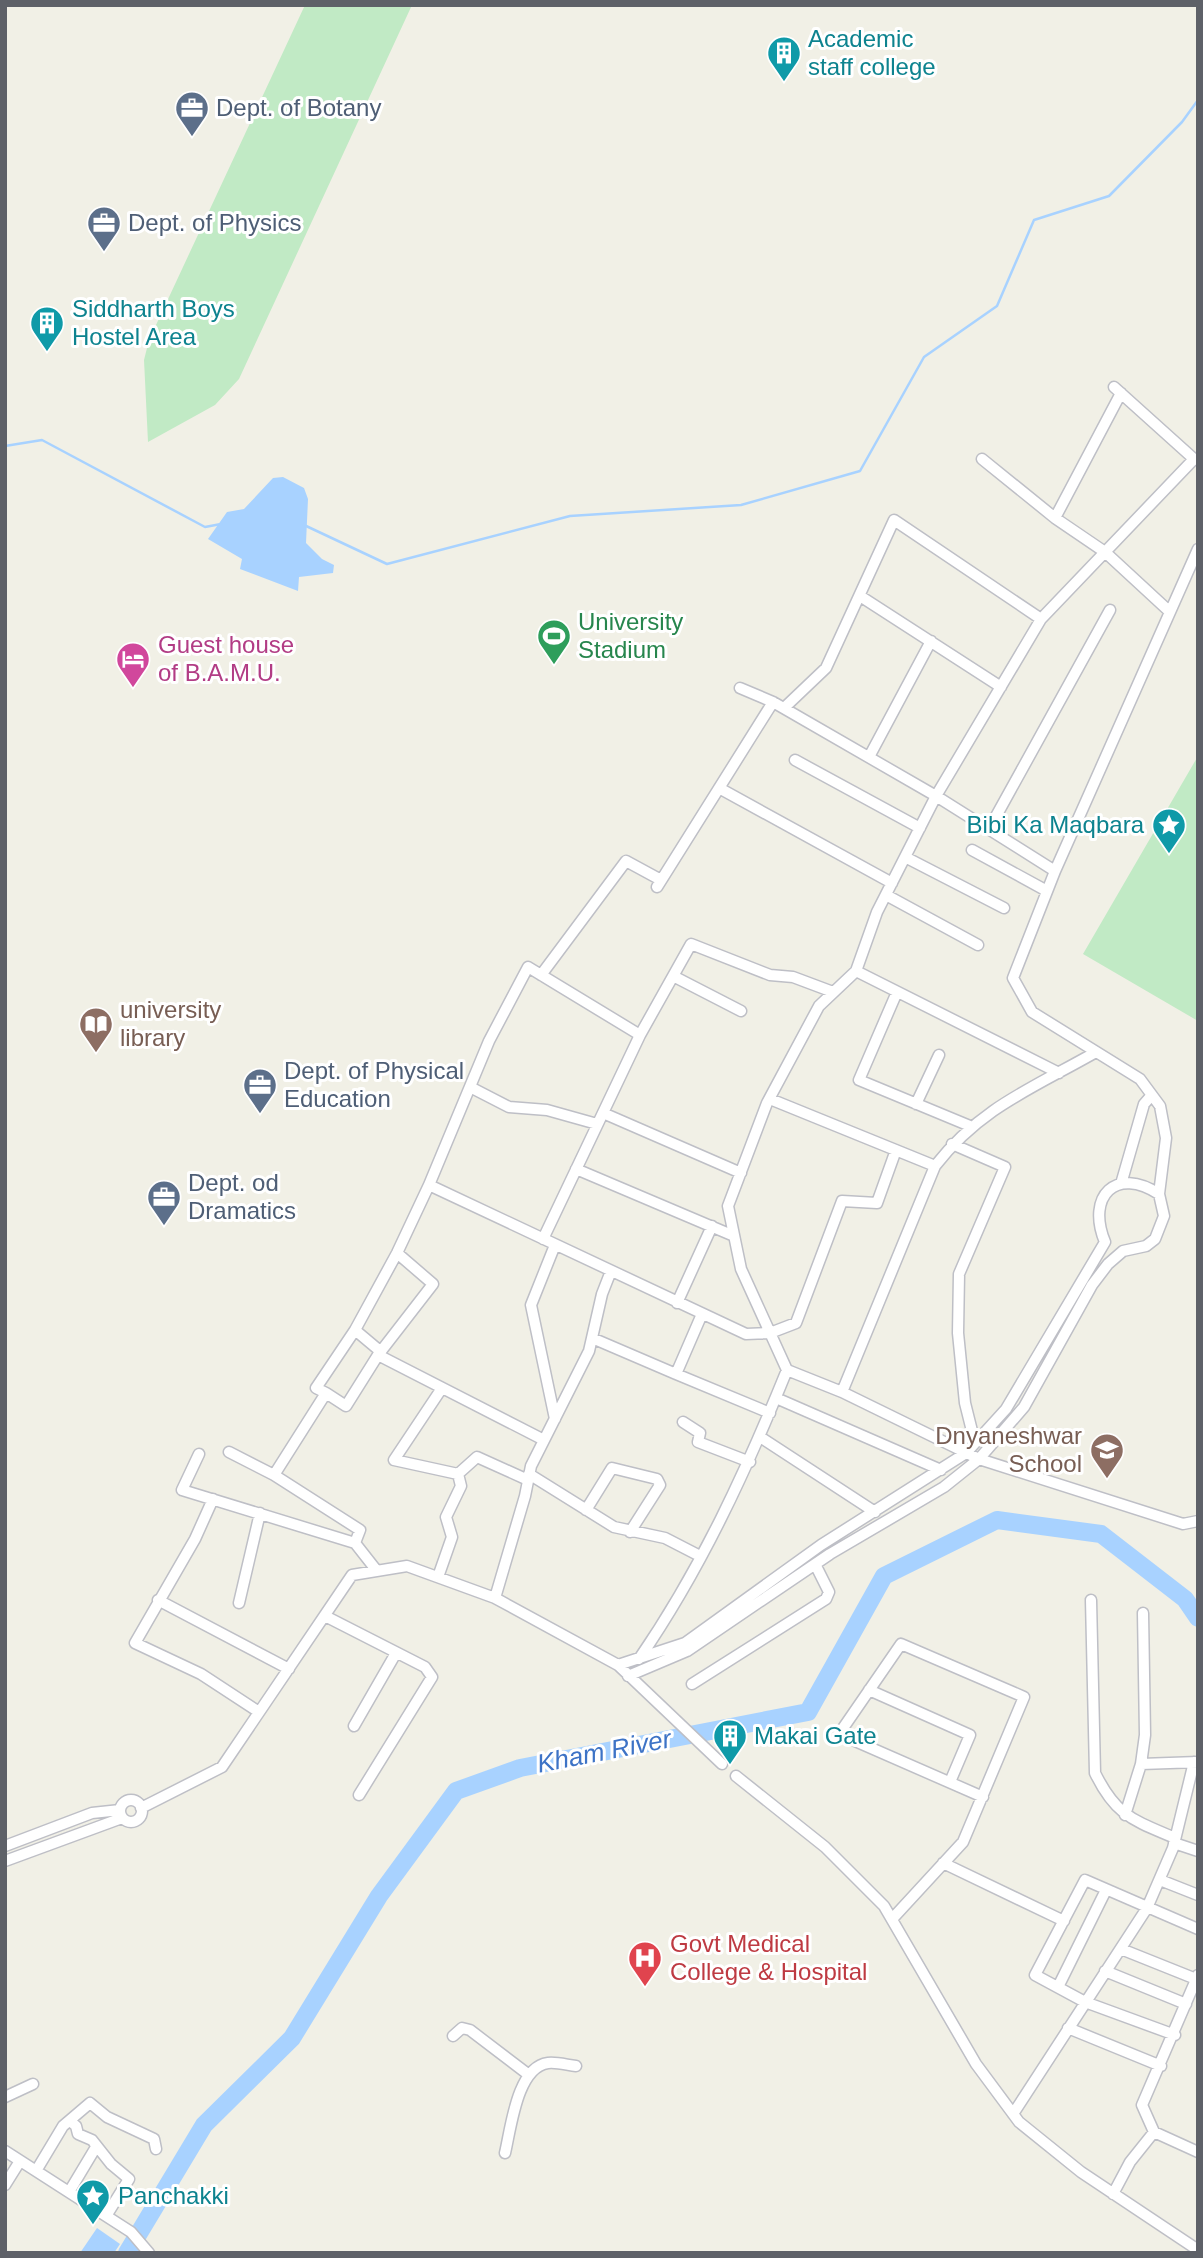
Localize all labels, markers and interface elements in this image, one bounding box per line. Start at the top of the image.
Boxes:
place label: Academic staff college [808,25,936,80]
building icon: Academic staff college [765,34,803,83]
office icon: Dept. of Botany [173,89,211,138]
place label: Dept. of Botany [216,94,381,121]
office icon: Dept. of Physics [85,204,123,253]
place label: Dept. of Physics [128,209,301,236]
place label: Siddharth Boys Hostel Area [72,295,235,350]
building icon: Siddharth Boys Hostel Area [28,304,66,353]
place label: University Stadium [578,608,683,663]
sports icon: University Stadium [535,617,573,666]
place label: Guest house of B.A.M.U. [158,631,294,686]
hotel icon: Guest house of B.A.M.U. [114,640,152,689]
place icon: Bibi Ka Maqbara [1150,806,1188,855]
place label: Bibi Ka Maqbara [967,811,1145,838]
place label: university library [120,996,221,1051]
library icon: university library [77,1005,115,1054]
place label: Dept. of Physical Education [284,1057,464,1112]
office icon: Dept. of Physical Education [241,1066,279,1115]
place label: Dept. od Dramatics [188,1169,296,1224]
office icon: Dept. od Dramatics [145,1178,183,1227]
place label: Dnyaneshwar School [935,1422,1082,1477]
school or university icon: Dnyaneshwar School [1088,1431,1126,1480]
building icon: Makai Gate [711,1717,749,1766]
place label: Makai Gate [754,1722,877,1749]
water label: Kham River [534,1723,675,1779]
place label: Govt Medical College & Hospital [670,1930,867,1985]
hospital icon: Govt Medical College & Hospital [626,1939,664,1988]
place icon: Panchakki [74,2177,112,2226]
place label: Panchakki [118,2182,229,2209]

